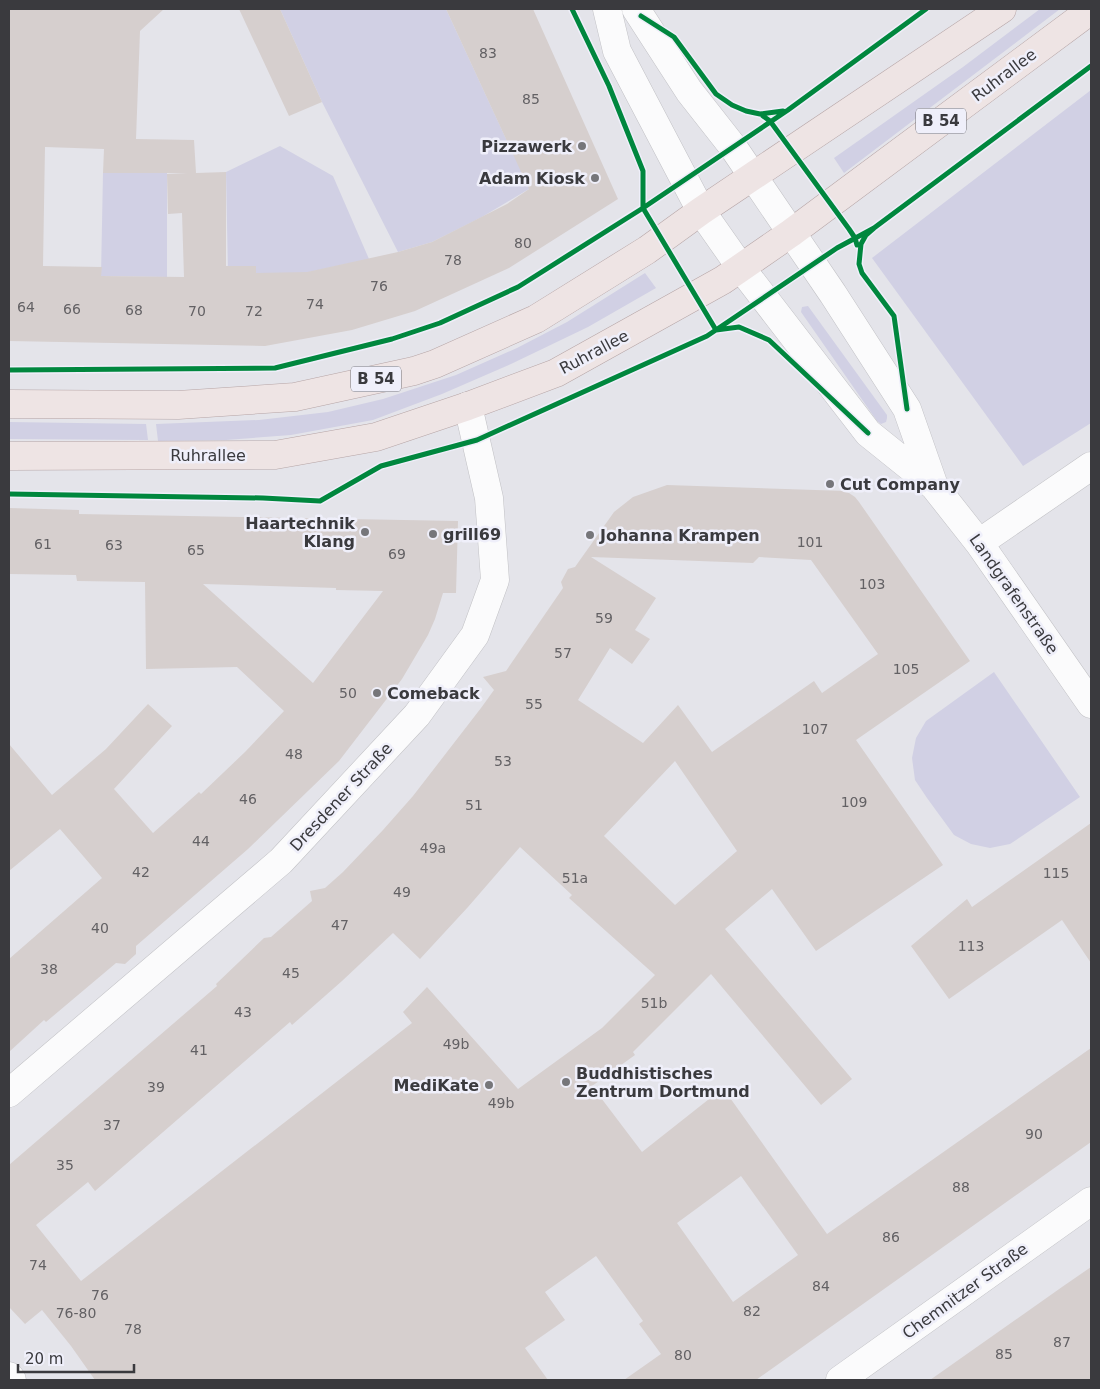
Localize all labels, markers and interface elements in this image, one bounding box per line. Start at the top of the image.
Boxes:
house number: 83 [479,45,497,61]
street label: Ruhrallee [968,45,1040,105]
house number: 85 [522,91,540,107]
road number: B 54 [916,108,966,134]
place label: Pizzawerk [481,137,572,156]
marker: Pizzawerk [576,140,588,152]
place label: Adam Kiosk [479,169,585,188]
marker: Adam Kiosk [589,172,601,184]
house number: 80 [514,235,532,251]
house number: 78 [444,252,462,268]
house number: 76 [370,278,388,294]
house number: 74 [306,296,324,312]
house number: 64 [17,299,35,315]
house number: 66 [63,301,81,317]
house number: 68 [125,302,143,318]
house number: 70 [188,303,206,319]
house number: 72 [245,303,263,319]
street label: Ruhrallee [556,326,632,378]
road number: B 54 [351,366,401,392]
street label: Ruhrallee [170,446,246,465]
place label: Cut Company [840,475,960,494]
marker: Cut Company [824,478,836,490]
place label: Haartechnik Klang [245,514,355,551]
place label: grill69 [443,525,501,544]
marker: Haartechnik Klang [359,526,371,538]
place label: Johanna Krampen [599,526,760,545]
marker: grill69 [427,528,439,540]
marker: Johanna Krampen [584,529,596,541]
street label: Landgrafenstraße [965,530,1063,658]
house number: 101 [797,534,823,550]
house number: 61 [34,536,52,552]
house number: 63 [105,537,123,553]
house number: 65 [187,542,205,558]
house number: 69 [388,546,406,562]
house number: 103 [859,576,885,592]
house number: 59 [595,610,613,626]
house number: 57 [554,645,572,661]
house number: 105 [893,661,919,677]
place label: Comeback [387,684,480,703]
house number: 50 [339,685,357,701]
marker: Comeback [371,687,383,699]
house number: 55 [525,696,543,712]
house number: 107 [802,721,828,737]
street label: Dresdener Straße [286,739,396,855]
house number: 48 [285,746,303,762]
house number: 53 [494,753,512,769]
house number: 46 [239,791,257,807]
house number: 109 [841,794,867,810]
house number: 51 [465,797,483,813]
house number: 44 [192,833,210,849]
house number: 49a [420,840,446,856]
house number: 42 [132,864,150,880]
house number: 115 [1043,865,1069,881]
house number: 51a [562,870,588,886]
house number: 49 [393,884,411,900]
house number: 47 [331,917,349,933]
house number: 40 [91,920,109,936]
house number: 113 [958,938,984,954]
house number: 38 [40,961,58,977]
house number: 45 [282,965,300,981]
house number: 51b [641,995,667,1011]
house number: 43 [234,1004,252,1020]
house number: 49b [443,1036,469,1052]
house number: 41 [190,1042,208,1058]
place label: Buddhistisches Zentrum Dortmund [576,1064,750,1101]
place label: MediKate [394,1076,479,1095]
marker: Buddhistisches Zentrum Dortmund [560,1076,572,1088]
house number: 39 [147,1079,165,1095]
marker: MediKate [483,1079,495,1091]
house number: 49b [488,1095,514,1111]
house number: 37 [103,1117,121,1133]
house number: 90 [1025,1126,1043,1142]
house number: 35 [56,1157,74,1173]
house number: 88 [952,1179,970,1195]
house number: 86 [882,1229,900,1245]
street label: Chemnitzer Straße [899,1239,1031,1343]
house number: 74 [29,1257,47,1273]
house number: 84 [812,1278,830,1294]
house number: 76 [91,1287,109,1303]
house number: 82 [743,1303,761,1319]
house number: 76-80 [56,1305,96,1321]
house number: 78 [124,1321,142,1337]
house number: 87 [1053,1334,1071,1350]
scale bar [18,1342,134,1374]
house number: 85 [995,1346,1013,1362]
house number: 80 [674,1347,692,1363]
text: 20 m [25,1350,63,1368]

